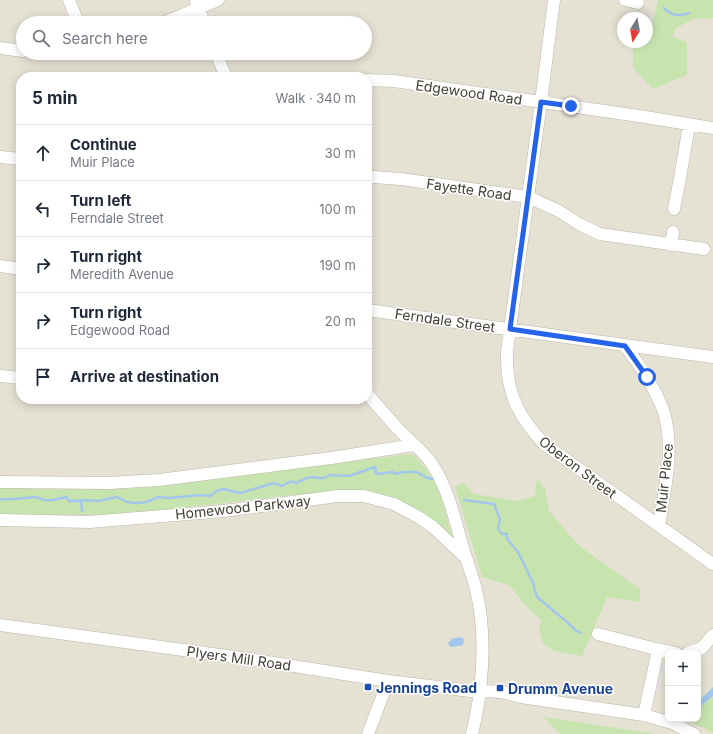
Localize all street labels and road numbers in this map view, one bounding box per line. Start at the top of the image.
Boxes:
street label: Edgewood Road [414,76,524,108]
street label: Fayette Road [425,175,513,203]
street label: Ferndale Street [394,305,497,336]
street label: Oberon Street [536,432,620,502]
street label: Muir Place [652,442,676,514]
street label: Homewood Parkway [174,491,312,523]
street label: Plyers Mill Road [186,642,292,674]

